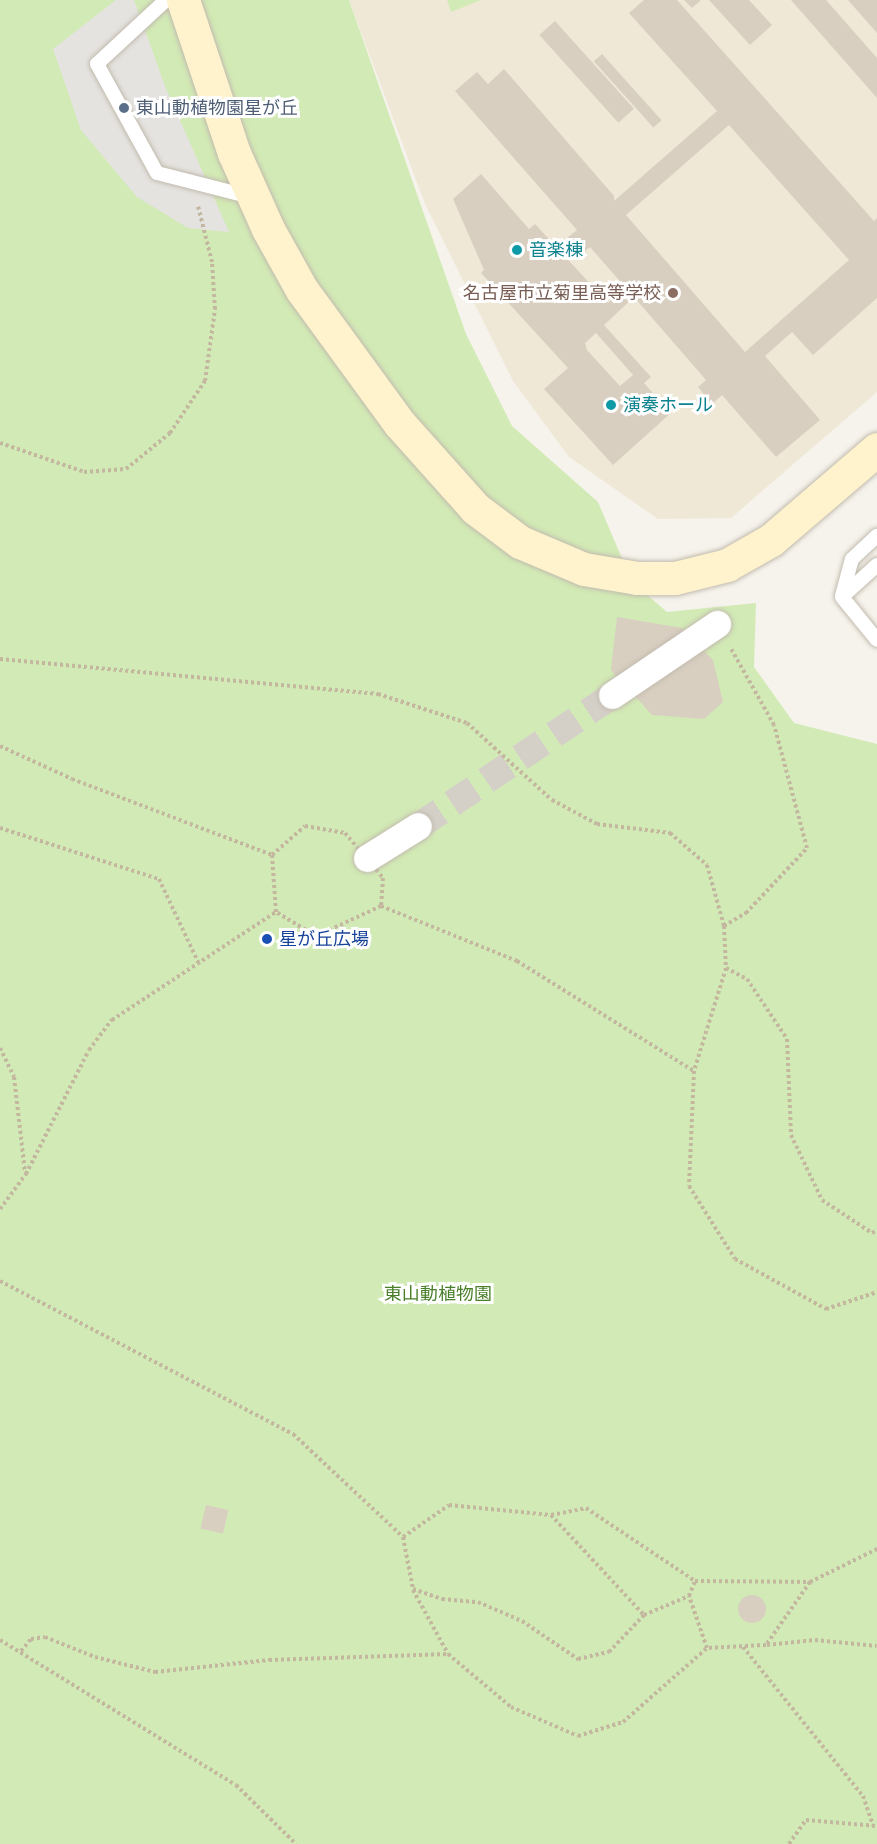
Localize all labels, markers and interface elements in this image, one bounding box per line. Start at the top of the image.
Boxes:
place label: 東山動植物園星が丘 [136,97,298,119]
marker: 東山動植物園星が丘 [117,101,131,115]
place label: 音楽棟 [529,239,583,261]
marker: 音楽棟 [510,243,524,257]
place label: 名古屋市立菊里高等学校 [463,282,661,304]
marker: 名古屋市立菊里高等学校 [666,286,680,300]
place label: 演奏ホール [623,394,713,416]
marker: 演奏ホール [604,398,618,412]
place label: 星が丘広場 [279,928,369,950]
marker: 星が丘広場 [260,932,274,946]
park label: 東山動植物園 [384,1283,492,1305]

